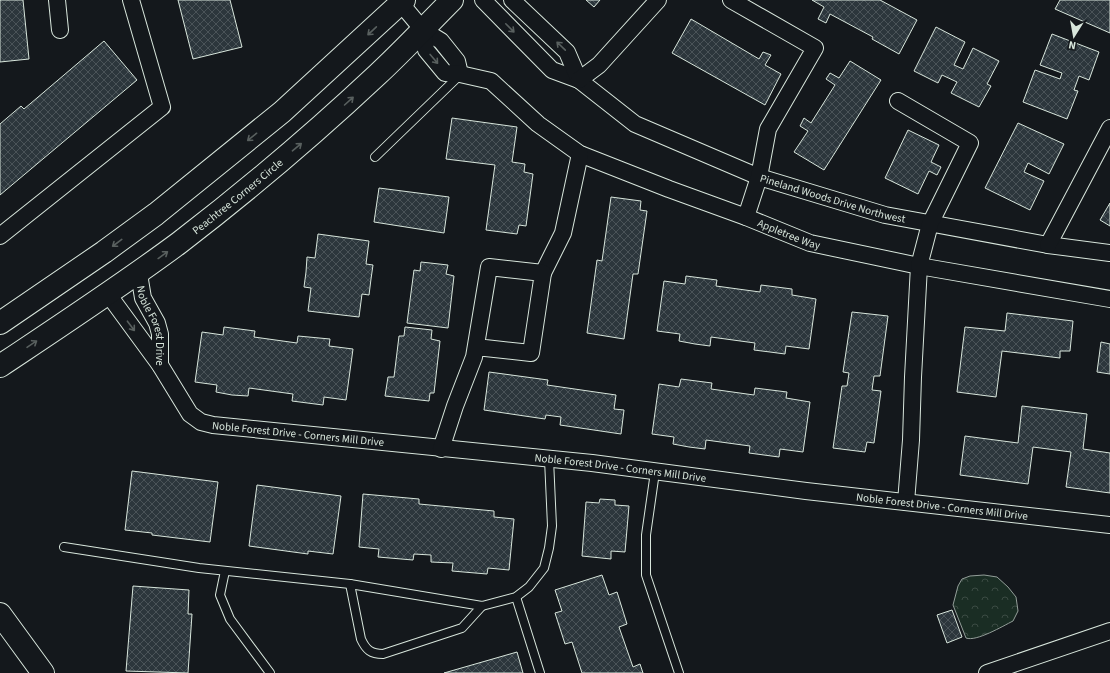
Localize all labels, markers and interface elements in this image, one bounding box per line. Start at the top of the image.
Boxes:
north arrow [1054,16,1094,56]
one-way arrow [505,23,515,33]
one-way arrow [367,26,377,35]
text: N [1067,37,1077,53]
one-way arrow [556,41,566,51]
one-way arrow [429,54,438,65]
one-way arrow [344,97,354,106]
one-way arrow [246,132,257,141]
one-way arrow [292,143,302,152]
street label: Peachtree Corners Circle [189,155,287,238]
street label: Pineland Woods Drive Northwest [758,171,907,227]
street label: Appletree Way [755,215,821,253]
one-way arrow [111,239,122,247]
one-way arrow [157,250,168,259]
street label: Noble Forest Drive [133,285,167,366]
one-way arrow [127,320,135,331]
one-way arrow [27,340,38,348]
street label: Noble Forest Drive - Corners Mill Drive [211,418,385,450]
street label: Noble Forest Drive - Corners Mill Drive [534,450,708,486]
street label: Noble Forest Drive - Corners Mill Drive [855,490,1029,524]

